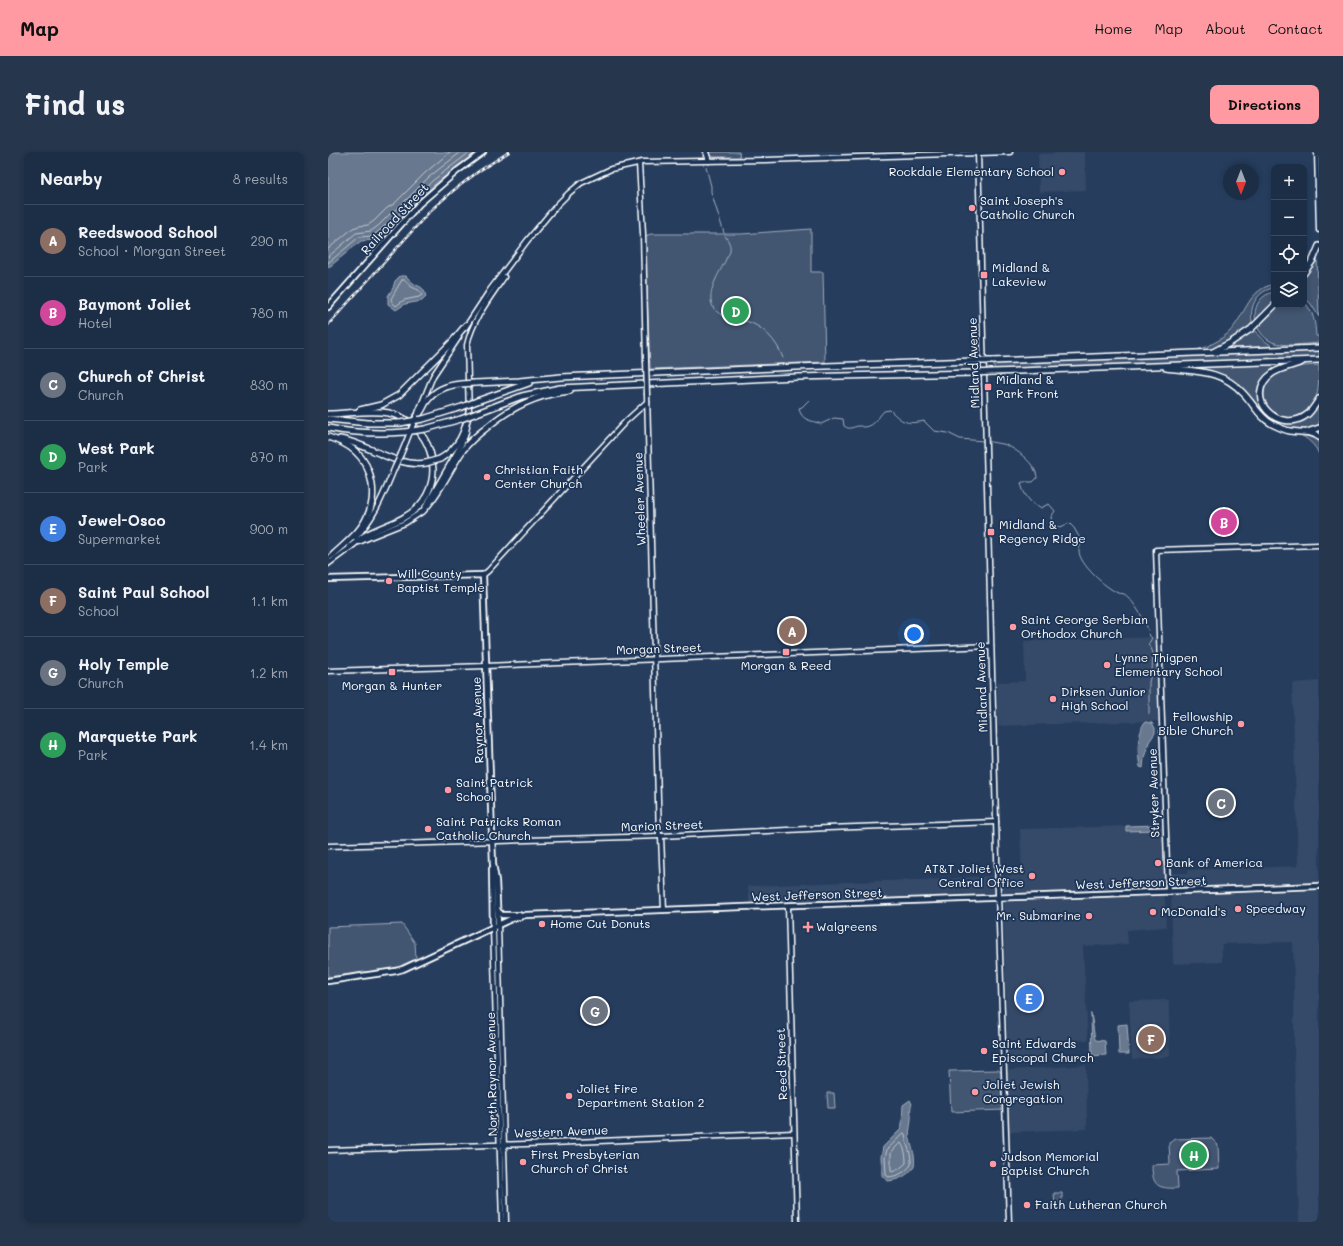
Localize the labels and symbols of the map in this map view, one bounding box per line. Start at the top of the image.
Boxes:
place label: Rockdale Elementary School [889,163,1054,179]
north arrow [1223,164,1259,200]
marker: Rockdale Elementary School [1057,167,1067,177]
street label: Railroad Street [357,179,432,257]
place label: Saint Joseph's Catholic Church [980,192,1075,222]
marker: Saint Joseph's Catholic Church [967,203,977,213]
place label: Midland & Lakeview [992,259,1050,289]
marker: Midland & Lakeview [979,270,989,280]
pin: D [723,296,749,326]
street label: Midland Avenue [963,317,983,409]
place label: Midland & Park Front [996,371,1059,401]
marker: Midland & Park Front [983,382,993,392]
street label: Wheeler Avenue [629,452,649,546]
place label: Christian Faith Center Church [495,461,583,491]
marker: Christian Faith Center Church [482,472,492,482]
pin: B [1211,507,1237,537]
place label: Midland & Regency Ridge [999,516,1086,546]
marker: Midland & Regency Ridge [986,527,996,537]
place label: Will County Baptist Temple [397,565,485,595]
marker: Will County Baptist Temple [384,576,394,586]
place label: Saint George Serbian Orthodox Church [1021,611,1148,641]
pin: A [779,616,805,646]
marker: Saint George Serbian Orthodox Church [1008,622,1018,632]
your location [904,624,924,644]
street label: Morgan Street [616,639,702,657]
street label: Midland Avenue [971,641,991,733]
marker: Morgan & Reed [781,647,791,657]
place label: Lynne Thigpen Elementary School [1115,649,1223,679]
place label: Morgan & Reed [741,657,832,673]
marker: Lynne Thigpen Elementary School [1102,660,1112,670]
marker: Morgan & Hunter [387,667,397,677]
street label: Raynor Avenue [467,676,487,764]
place label: Morgan & Hunter [342,677,442,693]
place label: Dirksen Junior High School [1061,683,1146,713]
marker: Dirksen Junior High School [1048,694,1058,704]
place label: Fellowship Bible Church [1158,708,1233,738]
marker: Fellowship Bible Church [1236,719,1246,729]
street label: Stryker Avenue [1143,748,1163,838]
place label: Saint Patrick School [456,774,533,804]
marker: Saint Patrick School [443,785,453,795]
pin: C [1208,788,1234,818]
place label: Saint Patricks Roman Catholic Church [436,813,561,843]
street label: Marion Street [620,816,703,834]
marker: Saint Patricks Roman Catholic Church [423,824,433,834]
place label: Bank of America [1166,854,1263,870]
marker: Bank of America [1153,858,1163,868]
place label: AT&T Joliet West Central Office [924,860,1024,890]
marker: AT&T Joliet West Central Office [1027,871,1037,881]
street label: West Jefferson Street [1075,872,1207,892]
street label: West Jefferson Street [751,884,883,904]
place label: Speedway [1246,900,1306,916]
place label: McDonald's [1161,903,1226,919]
marker: Speedway [1233,904,1243,914]
place label: Mr. Submarine [996,907,1081,923]
marker: McDonald's [1148,907,1158,917]
marker: Mr. Submarine [1084,911,1094,921]
place label: Home Cut Donuts [550,915,651,931]
place label: Walgreens [816,918,878,934]
marker: Home Cut Donuts [537,919,547,929]
marker: Walgreens [803,922,813,932]
pin: E [1016,983,1042,1013]
pin: G [582,996,608,1026]
street label: North Raynor Avenue [482,1012,500,1136]
pin: F [1138,1024,1164,1054]
street label: Reed Street [772,1028,790,1100]
place label: Saint Edwards Episcopal Church [992,1035,1094,1065]
marker: Saint Edwards Episcopal Church [979,1046,989,1056]
place label: Joliet Jewish Congregation [983,1076,1063,1106]
place label: Joliet Fire Department Station 2 [577,1080,704,1110]
marker: Joliet Jewish Congregation [970,1087,980,1097]
marker: Joliet Fire Department Station 2 [564,1091,574,1101]
street label: Western Avenue [513,1121,608,1141]
pin: H [1181,1140,1207,1170]
place label: First Presbyterian Church of Christ [531,1146,639,1176]
place label: Judson Memorial Baptist Church [1001,1148,1099,1178]
marker: First Presbyterian Church of Christ [518,1157,528,1167]
marker: Judson Memorial Baptist Church [988,1159,998,1169]
place label: Faith Lutheran Church [1035,1196,1167,1212]
marker: Faith Lutheran Church [1022,1200,1032,1210]

